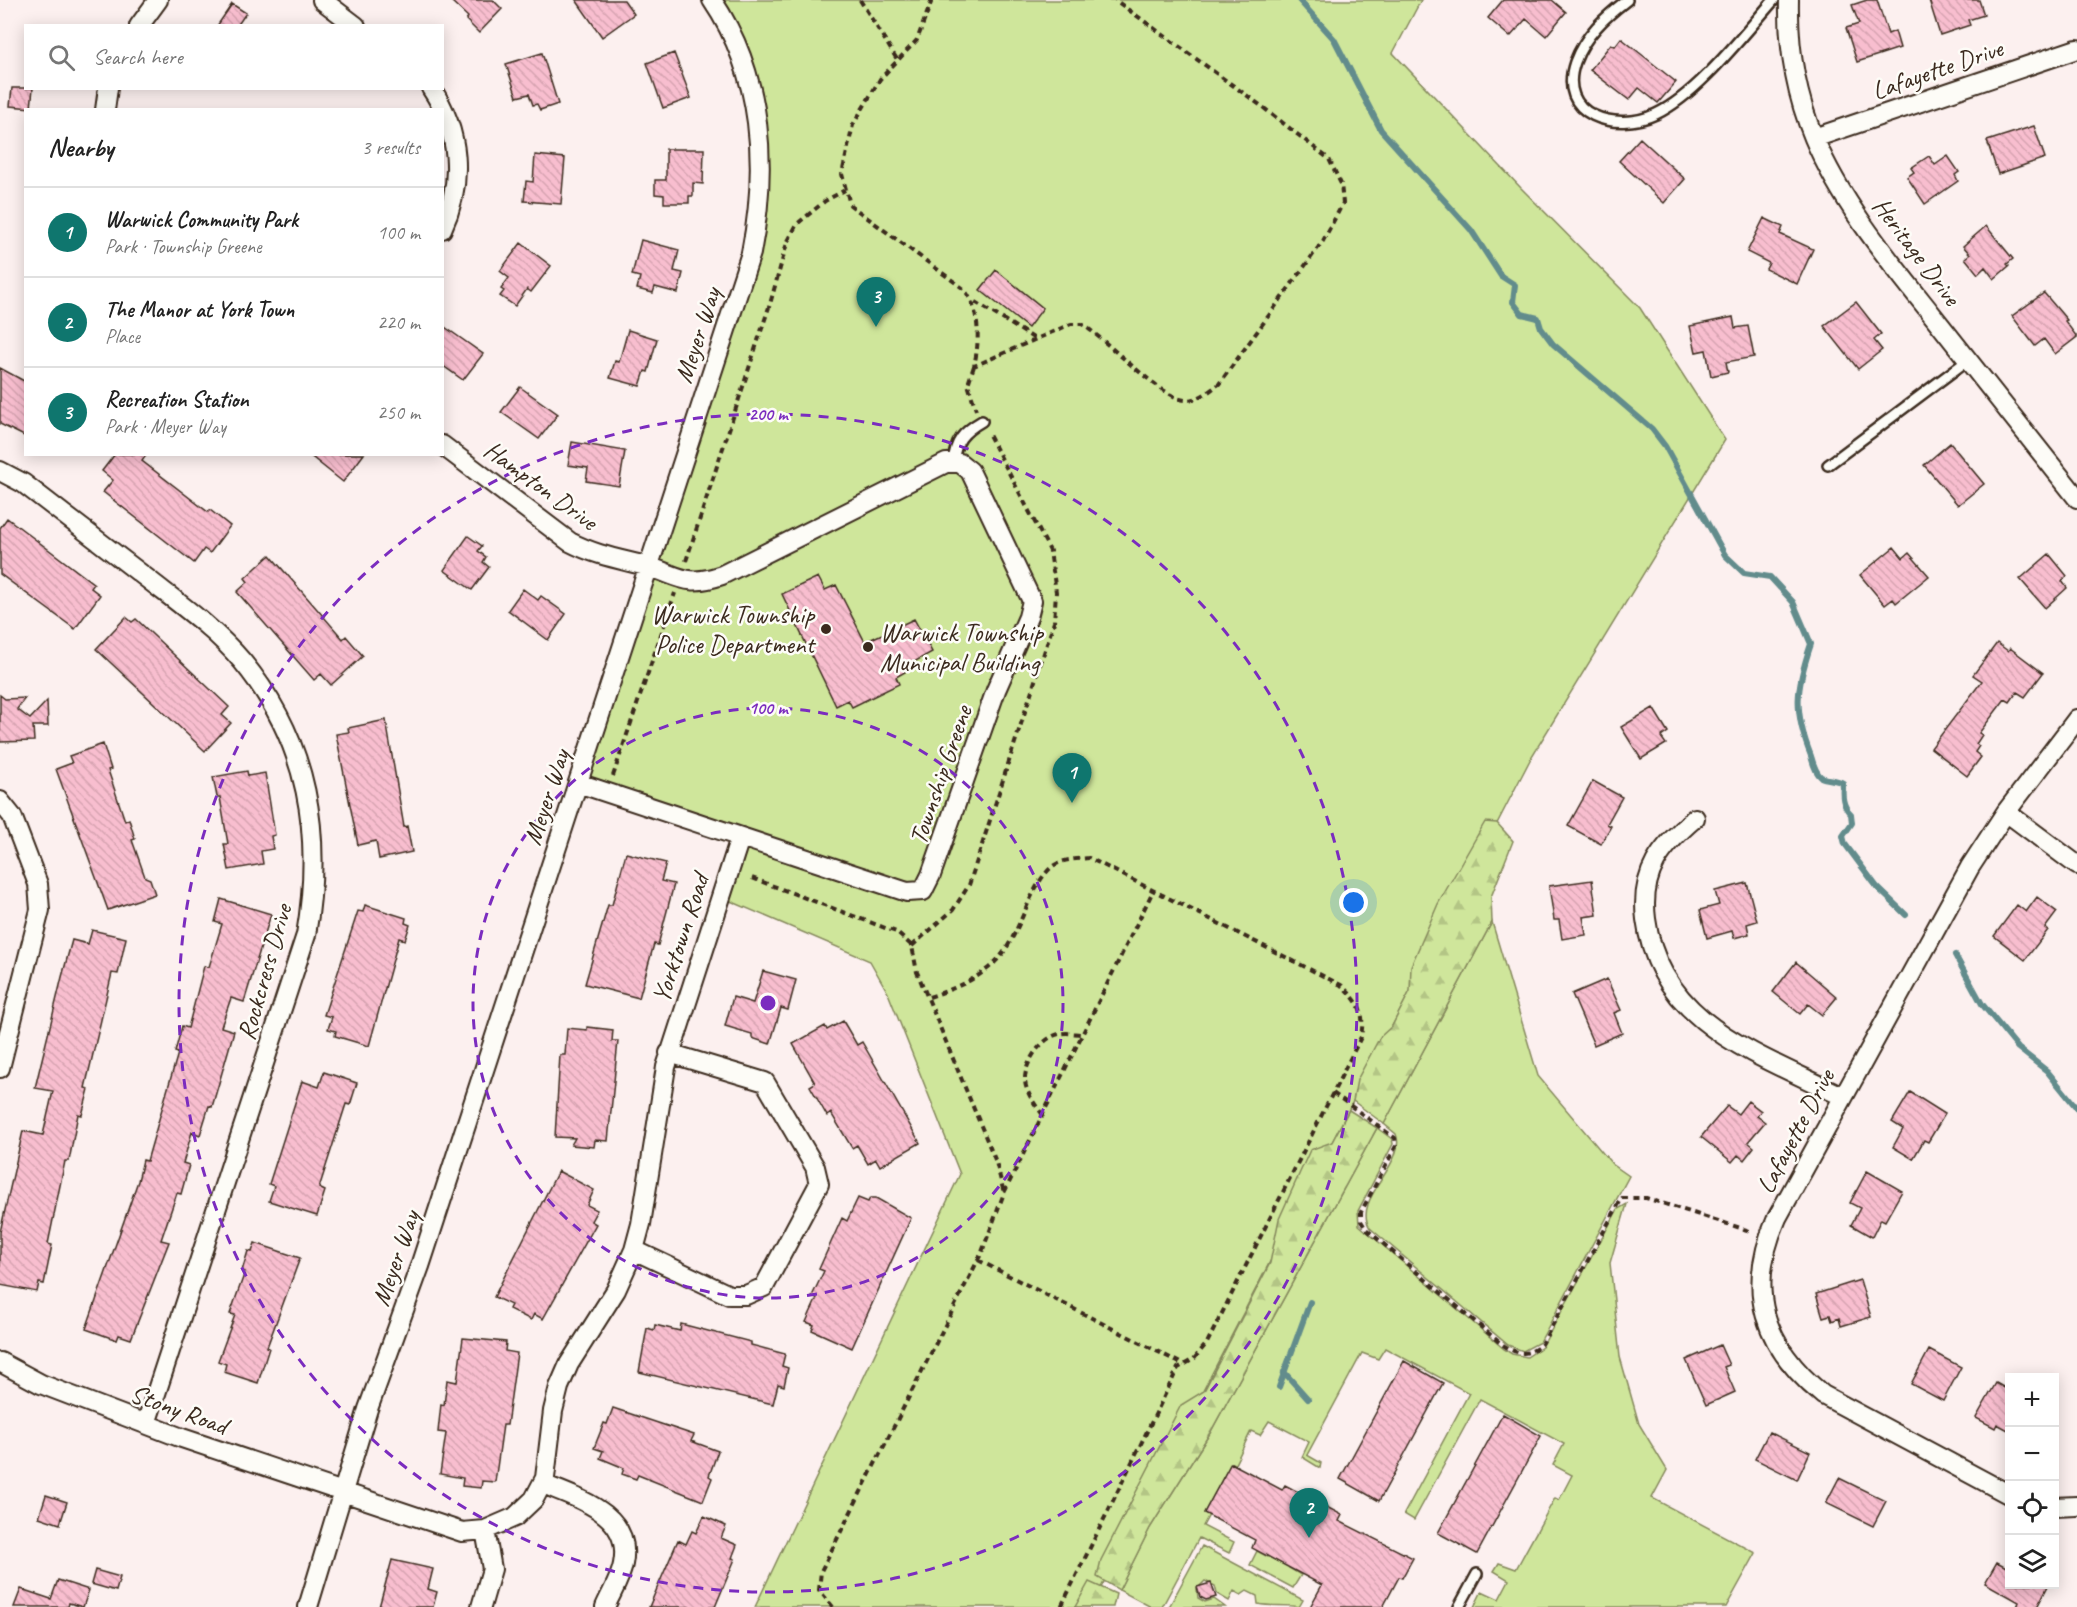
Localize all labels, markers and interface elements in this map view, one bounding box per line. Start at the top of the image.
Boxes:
search box [24,24,444,90]
street label: Lafayette Drive [1867,31,2008,107]
icon: search [45,41,78,74]
text: Search here [93,43,183,71]
text: Nearby [48,131,113,164]
text: 3 results [361,135,420,160]
street label: Heritage Drive [1865,191,1969,313]
text: Warwick Community Park [105,206,298,234]
text: 1 [63,220,72,245]
text: 100 m [377,220,420,245]
text: Park · Township Greene [105,234,261,259]
pin: 3 [856,278,896,327]
street label: Meyer Way [667,281,729,387]
text: The Manor at York Town [105,296,294,324]
text: 2 [63,310,72,335]
text: 220 m [377,310,420,335]
text: Place [105,324,140,349]
text: Recreation Station [105,386,249,414]
text: 3 [63,400,72,425]
text: 250 m [377,400,420,425]
text: 200 m [749,403,789,425]
text: Park · Meyer Way [105,414,226,439]
street label: Hampton Drive [477,433,606,539]
place label: Warwick Township Police Department [651,598,816,661]
place label: Warwick Township Municipal Building [880,616,1045,679]
marker: Warwick Township Police Department [819,622,833,636]
marker: Warwick Township Municipal Building [861,640,875,654]
text: 100 m [749,697,789,719]
street label: Township Greene [901,700,980,849]
street label: Meyer Way [516,743,578,849]
pin: 1 [1052,754,1092,803]
street label: Yorktown Road [644,866,718,1007]
your location [1339,888,1368,917]
street label: Rockcress Drive [229,898,300,1044]
centre of rings [758,993,778,1013]
street label: Lafayette Drive [1749,1062,1843,1199]
street label: Meyer Way [364,1204,428,1310]
map controls [2005,1373,2059,1589]
button: + [2005,1373,2059,1427]
street label: Stony Road [126,1377,235,1444]
button: − [2005,1427,2059,1481]
button: locate [2005,1481,2059,1535]
pin: 2 [1290,1488,1328,1538]
button: layers [2005,1535,2059,1589]

